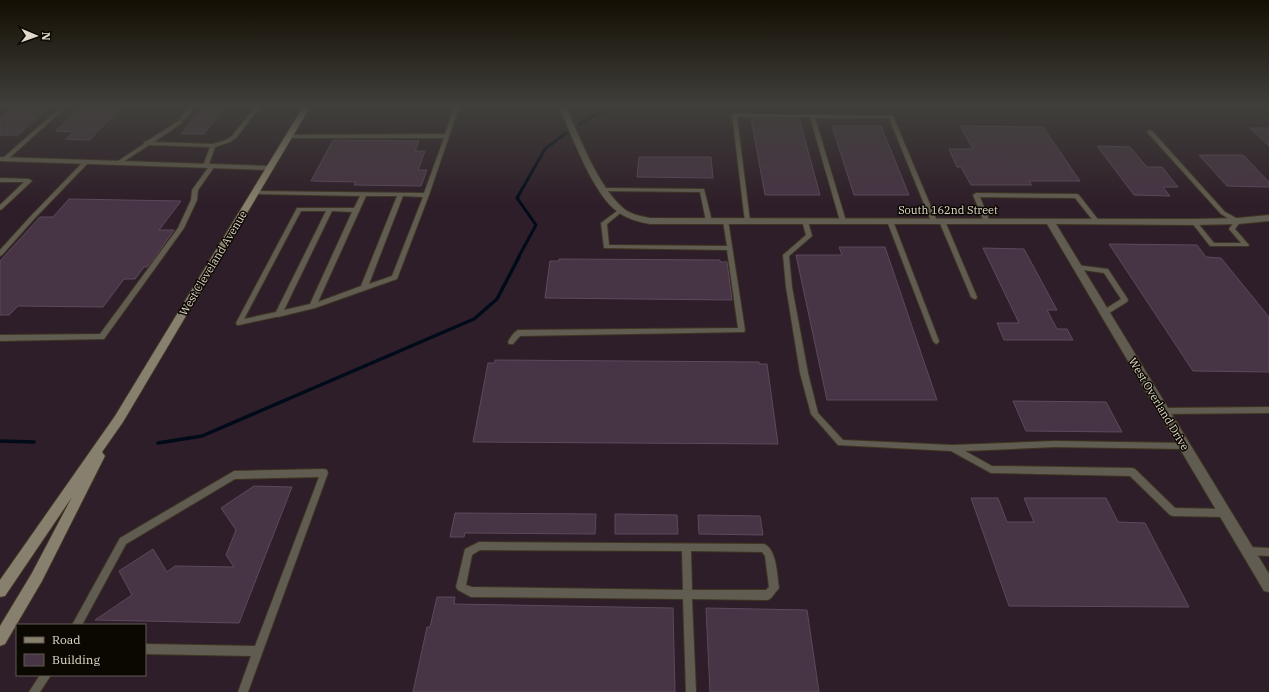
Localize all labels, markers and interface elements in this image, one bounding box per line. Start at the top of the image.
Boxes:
north arrow [16,16,56,56]
text: N [39,32,53,41]
street label: South 162nd Street [898,203,998,217]
street label: West Cleveland Avenue [176,208,250,318]
street label: West Overland Drive [1126,355,1192,453]
legend [16,624,146,676]
text: Road [52,632,81,647]
text: Building [52,652,100,667]

